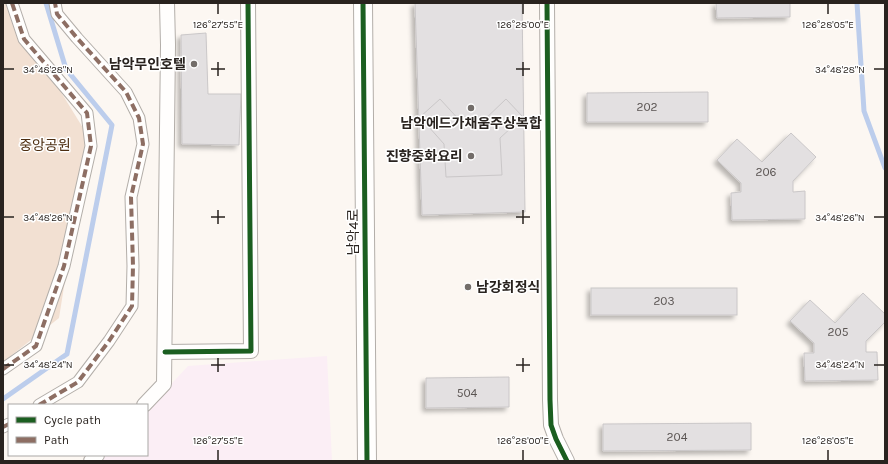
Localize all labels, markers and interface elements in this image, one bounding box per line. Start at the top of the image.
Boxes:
text: 126°27'55"E [193,19,243,31]
text: 126°28'00"E [497,19,549,31]
text: 126°28'05"E [802,19,854,31]
place label: 남악무인호텔 [109,56,186,73]
marker: 남악무인호텔 [189,59,199,69]
text: 34°48'28"N [23,64,73,76]
text: 34°48'28"N [815,64,865,76]
house number: 202 [636,100,658,114]
marker: 남악에드가채움주상복합 [466,103,476,113]
place label: 남악에드가채움주상복합 [400,115,542,132]
park label: 중앙공원 [19,137,71,154]
place label: 진향중화요리 [386,148,463,165]
marker: 진향중화요리 [466,151,476,161]
house number: 206 [756,165,777,179]
street label: 남악4로 [345,209,362,255]
text: 34°48'26"N [23,212,73,224]
text: 34°48'26"N [815,212,865,224]
place label: 남강회정식 [476,279,540,296]
marker: 남강회정식 [463,282,473,292]
house number: 203 [653,294,675,308]
house number: 205 [828,325,849,339]
text: 34°48'24"N [23,359,73,371]
text: 34°48'24"N [815,359,865,371]
house number: 504 [457,386,478,400]
legend [8,404,148,456]
text: Cycle path [44,413,101,427]
house number: 204 [667,430,688,444]
text: Path [44,433,69,447]
text: 126°27'55"E [193,435,243,447]
text: 126°28'00"E [497,435,549,447]
text: 126°28'05"E [802,435,854,447]

